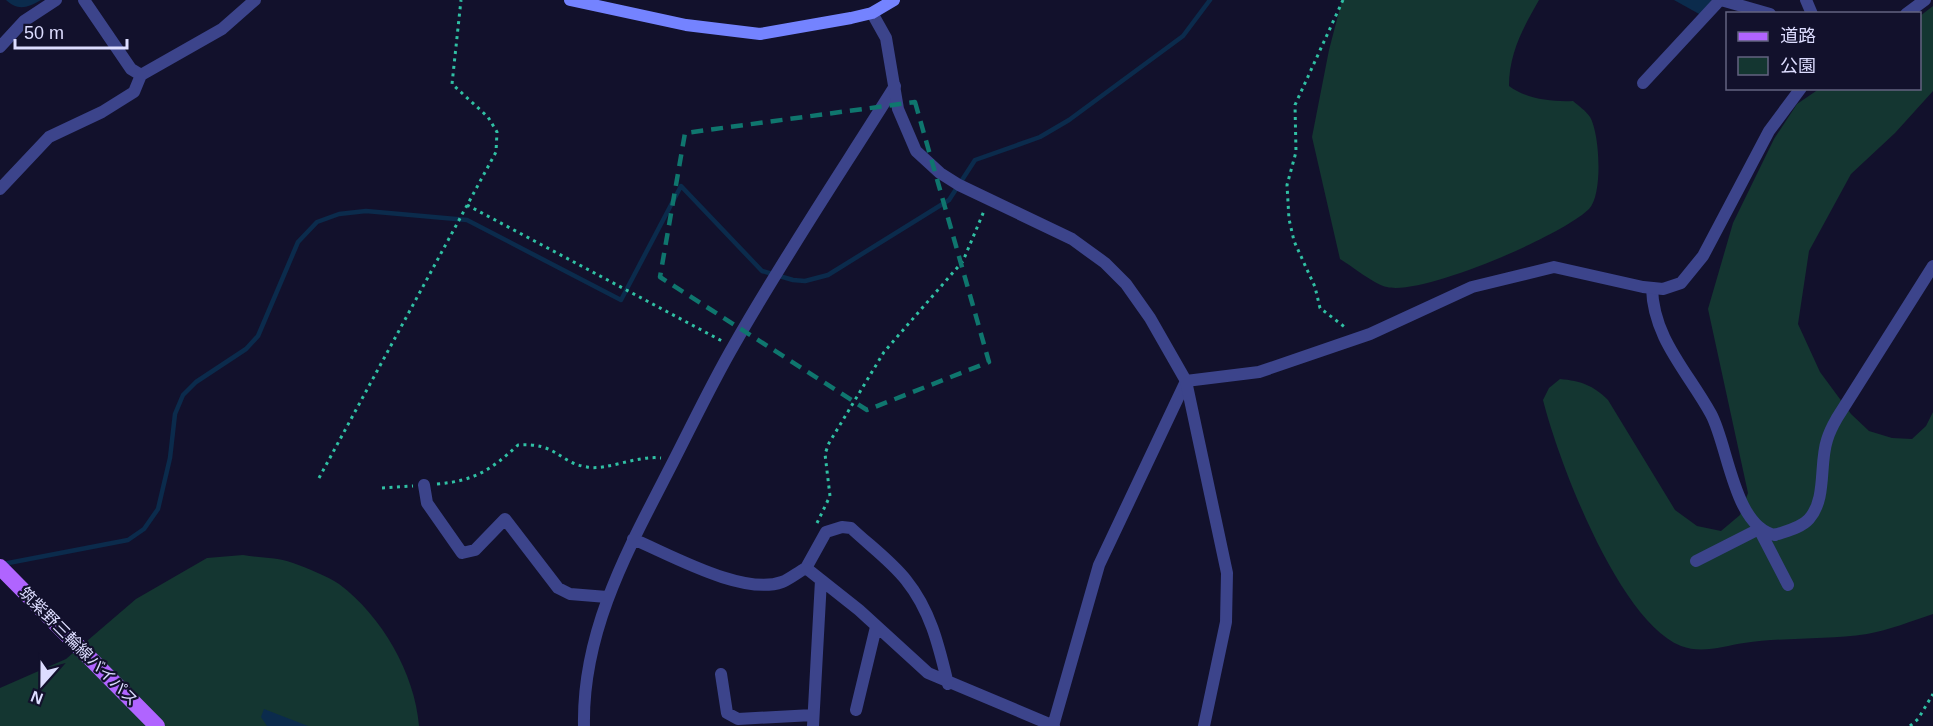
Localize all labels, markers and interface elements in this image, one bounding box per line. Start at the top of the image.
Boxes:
scale bar [15,12,128,50]
legend [1726,12,1921,90]
text: 50 m [24,23,64,43]
text: 道路 [1780,26,1816,46]
text: 公園 [1780,56,1816,76]
street label: 筑紫野三輪線バイパス [16,584,141,709]
north arrow [12,654,72,714]
text: N [28,688,45,708]

